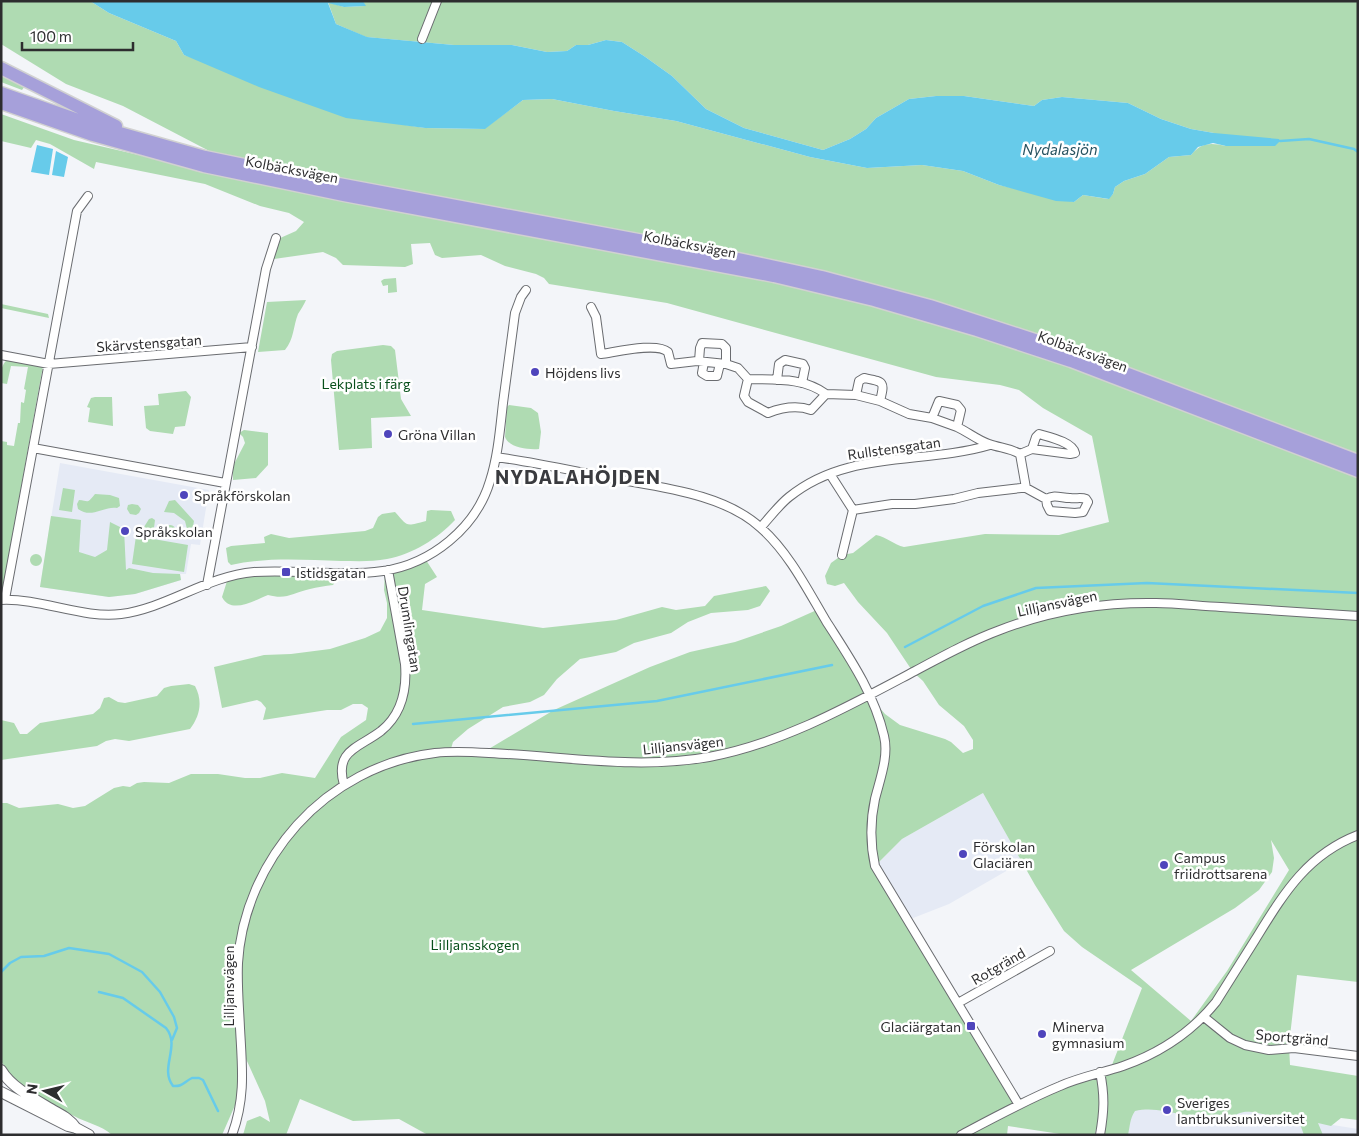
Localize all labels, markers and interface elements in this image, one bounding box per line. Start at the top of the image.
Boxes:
scale bar [22,20,134,52]
text: 100 m [30,27,72,45]
water label: Nydalasjön [1022,140,1098,158]
street label: Kolbäcksvägen [244,152,340,186]
street label: Kolbäcksvägen [642,227,738,261]
street label: Kolbäcksvägen [1036,327,1130,375]
street label: Skärvstensgatan [96,331,202,355]
place label: Höjdens livs [545,364,621,381]
marker: Höjdens livs [529,366,541,378]
park label: Lekplats i färg [321,375,411,392]
place label: Gröna Villan [398,426,476,443]
marker: Gröna Villan [382,428,394,440]
street label: Rullstensgatan [846,433,942,463]
district label: NYDALAHÖJDEN [495,465,661,488]
place label: Språkförskolan [194,487,291,504]
marker: Språkförskolan [178,489,190,501]
place label: Språkskolan [135,523,213,540]
marker: Språkskolan [119,525,131,537]
place label: Istidsgatan [296,564,366,581]
marker: Istidsgatan [280,566,292,578]
street label: Drumlingatan [395,585,425,673]
street label: Lilljansvägen [1016,586,1098,620]
street label: Lilljansvägen [642,732,724,758]
place label: Förskolan Glaciären [973,838,1035,871]
marker: Förskolan Glaciären [957,848,969,860]
place label: Campus friidrottsarena [1174,849,1267,882]
marker: Campus friidrottsarena [1158,859,1170,871]
park label: Lilljansskogen [431,936,519,953]
street label: Rotgränd [968,944,1028,988]
street label: Lilljansvägen [220,945,237,1027]
place label: Glaciärgatan [881,1018,961,1035]
place label: Minerva gymnasium [1052,1018,1124,1051]
marker: Glaciärgatan [965,1020,977,1032]
street label: Sportgränd [1255,1025,1329,1049]
marker: Minerva gymnasium [1036,1028,1048,1040]
north arrow [20,1066,70,1116]
text: N [22,1083,41,1096]
place label: Sveriges lantbruksuniversitet [1177,1094,1305,1127]
marker: Sveriges lantbruksuniversitet [1161,1104,1173,1116]

